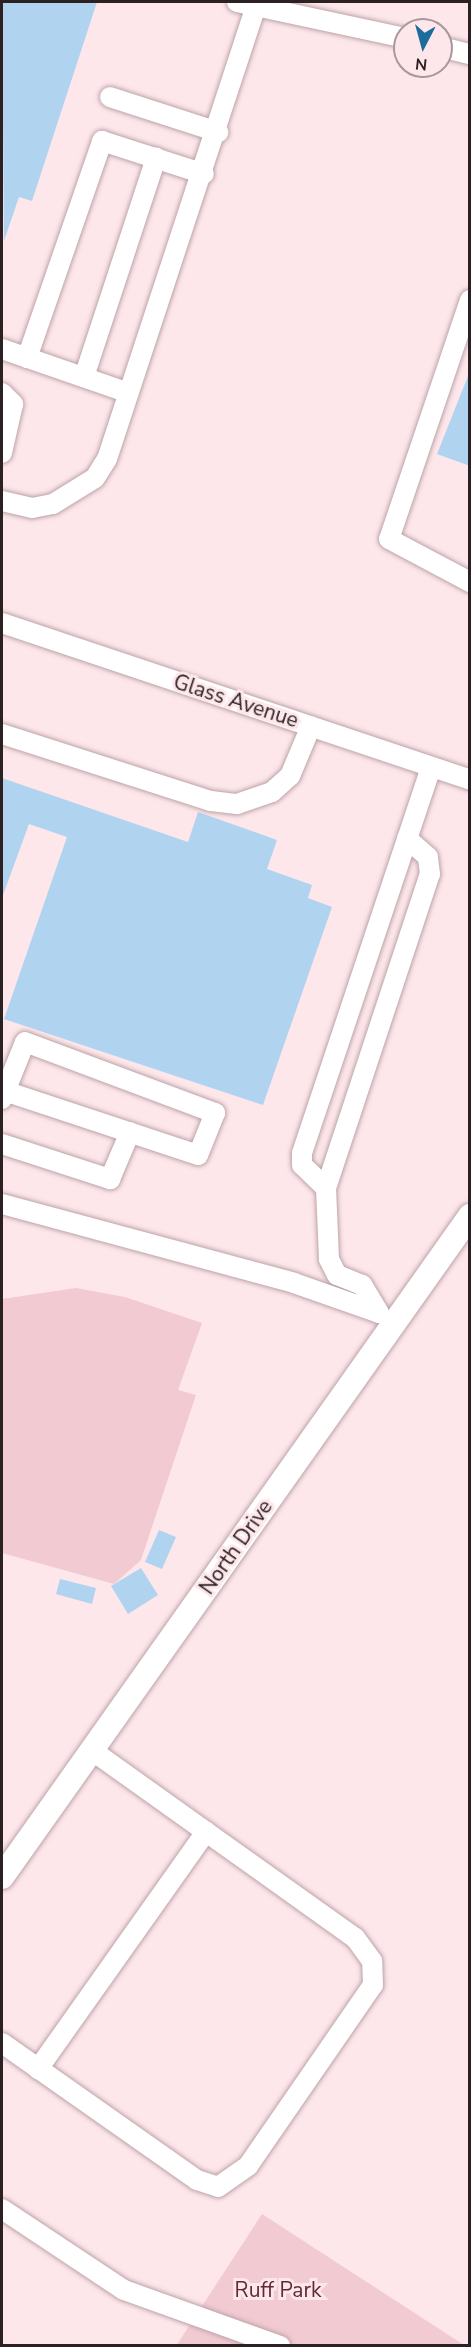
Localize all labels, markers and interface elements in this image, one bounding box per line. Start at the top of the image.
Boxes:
north arrow [393,18,453,78]
text: N [414,52,428,75]
street label: Glass Avenue [170,669,302,733]
street label: North Drive [194,1495,278,1599]
park label: Ruff Park [235,2277,321,2303]

